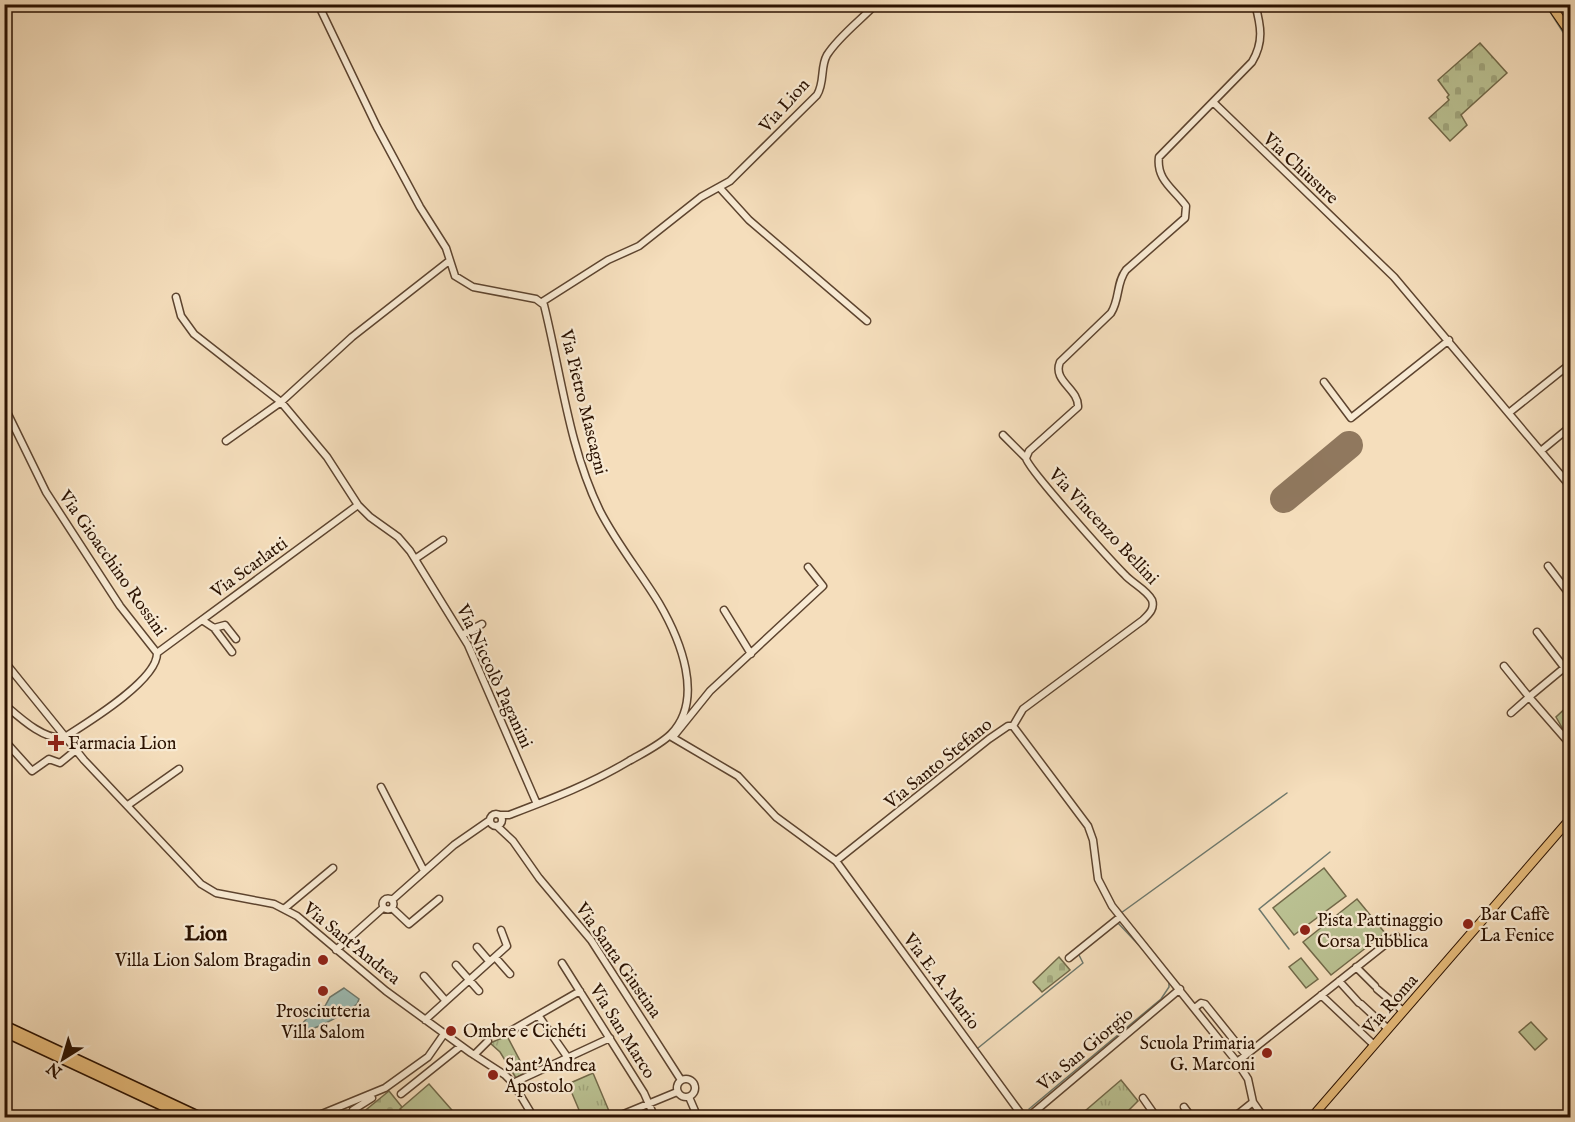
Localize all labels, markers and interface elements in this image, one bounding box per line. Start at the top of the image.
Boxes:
street label: Via Lion [754,74,816,139]
street label: Via Chiusure [1257,127,1343,210]
street label: Via Pietro Mascagni [553,326,612,478]
street label: Via Vincenzo Bellini [1042,463,1163,590]
street label: Via Gioacchino Rossini [52,486,171,641]
street label: Via Scarlatti [206,532,293,604]
street label: Via Niccolò Paganini [450,600,537,753]
street label: Via Santo Stefano [880,714,998,815]
place label: Farmacia Lion [68,733,177,756]
marker: Farmacia Lion [49,736,63,750]
street label: Via Sant'Andrea [297,897,405,991]
street label: Via Santa Giustina [569,898,666,1023]
place label: Bar Caffè La Fenice [1480,904,1554,948]
place label: Pista Pattinaggio Corsa Pubblica [1317,910,1443,954]
marker: Bar Caffè La Fenice [1461,917,1475,931]
district label: Lion [185,921,227,948]
marker: Pista Pattinaggio Corsa Pubblica [1298,923,1312,937]
street label: Via E. A. Mario [897,928,985,1035]
place label: Villa Lion Salom Bragadin [114,950,311,973]
marker: Villa Lion Salom Bragadin [316,953,330,967]
street label: Via Roma [1358,970,1424,1041]
street label: Via San Marco [583,979,660,1084]
marker: Prosciutteria Villa Salom [316,984,330,998]
place label: Prosciutteria Villa Salom [276,1001,371,1045]
street label: Via San Giorgio [1032,1003,1139,1098]
place label: Ombre e Cichéti [463,1021,587,1044]
marker: Ombre e Cichéti [444,1024,458,1038]
north arrow [33,1029,93,1089]
place label: Scuola Primaria G. Marconi [1140,1033,1255,1077]
marker: Scuola Primaria G. Marconi [1260,1046,1274,1060]
place label: Sant'Andrea Apostolo [504,1055,596,1099]
text: N [44,1057,68,1082]
marker: Sant'Andrea Apostolo [486,1068,500,1082]

